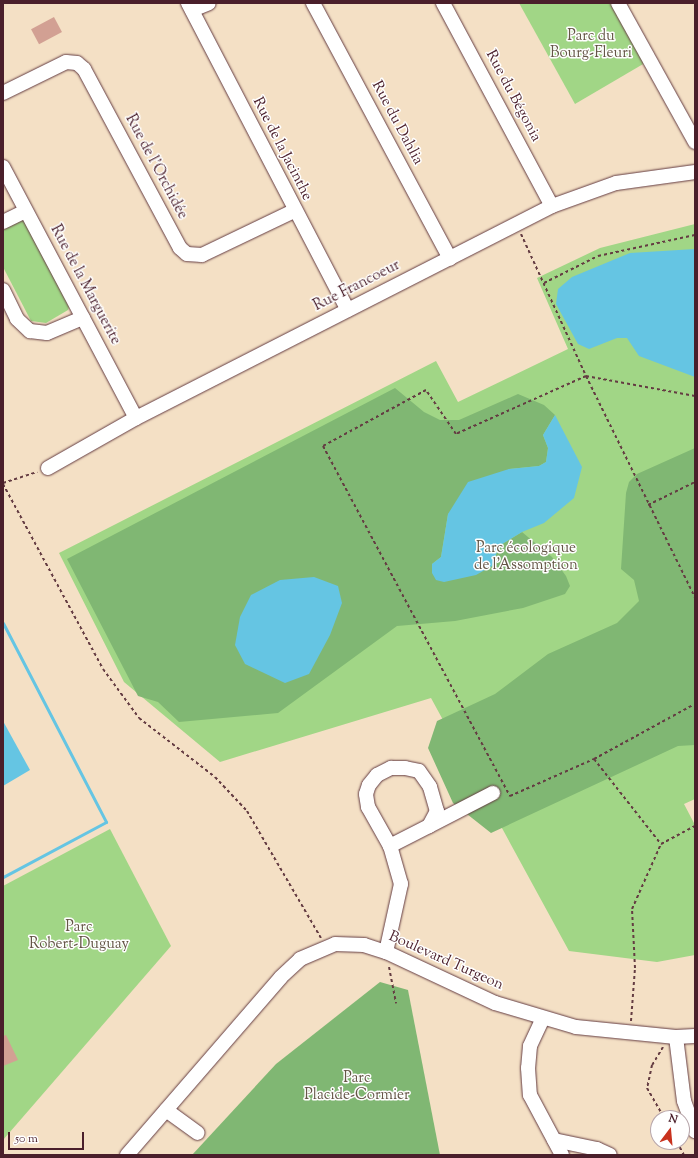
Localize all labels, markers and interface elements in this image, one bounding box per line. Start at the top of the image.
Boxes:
park label: Parc du Bourg-Fleuri [550,27,632,62]
street label: Rue du Bégonia [481,47,545,145]
street label: Rue du Dahlia [367,78,427,168]
street label: Rue de la Jacinthe [248,94,316,204]
street label: Rue de l'Orchidée [121,112,191,222]
street label: Rue de la Marguerite [46,222,124,348]
street label: Rue Francoeur [311,256,403,316]
park label: Parc écologique de l'Assomption [474,539,578,574]
park label: Parc Robert-Duguay [29,918,129,953]
street label: Boulevard Turgeon [386,928,506,994]
park label: Parc Placide-Cormier [304,1069,410,1104]
north arrow [650,1110,690,1150]
text: N [667,1111,679,1128]
scale bar [10,1124,86,1150]
text: 50 m [15,1130,38,1148]

